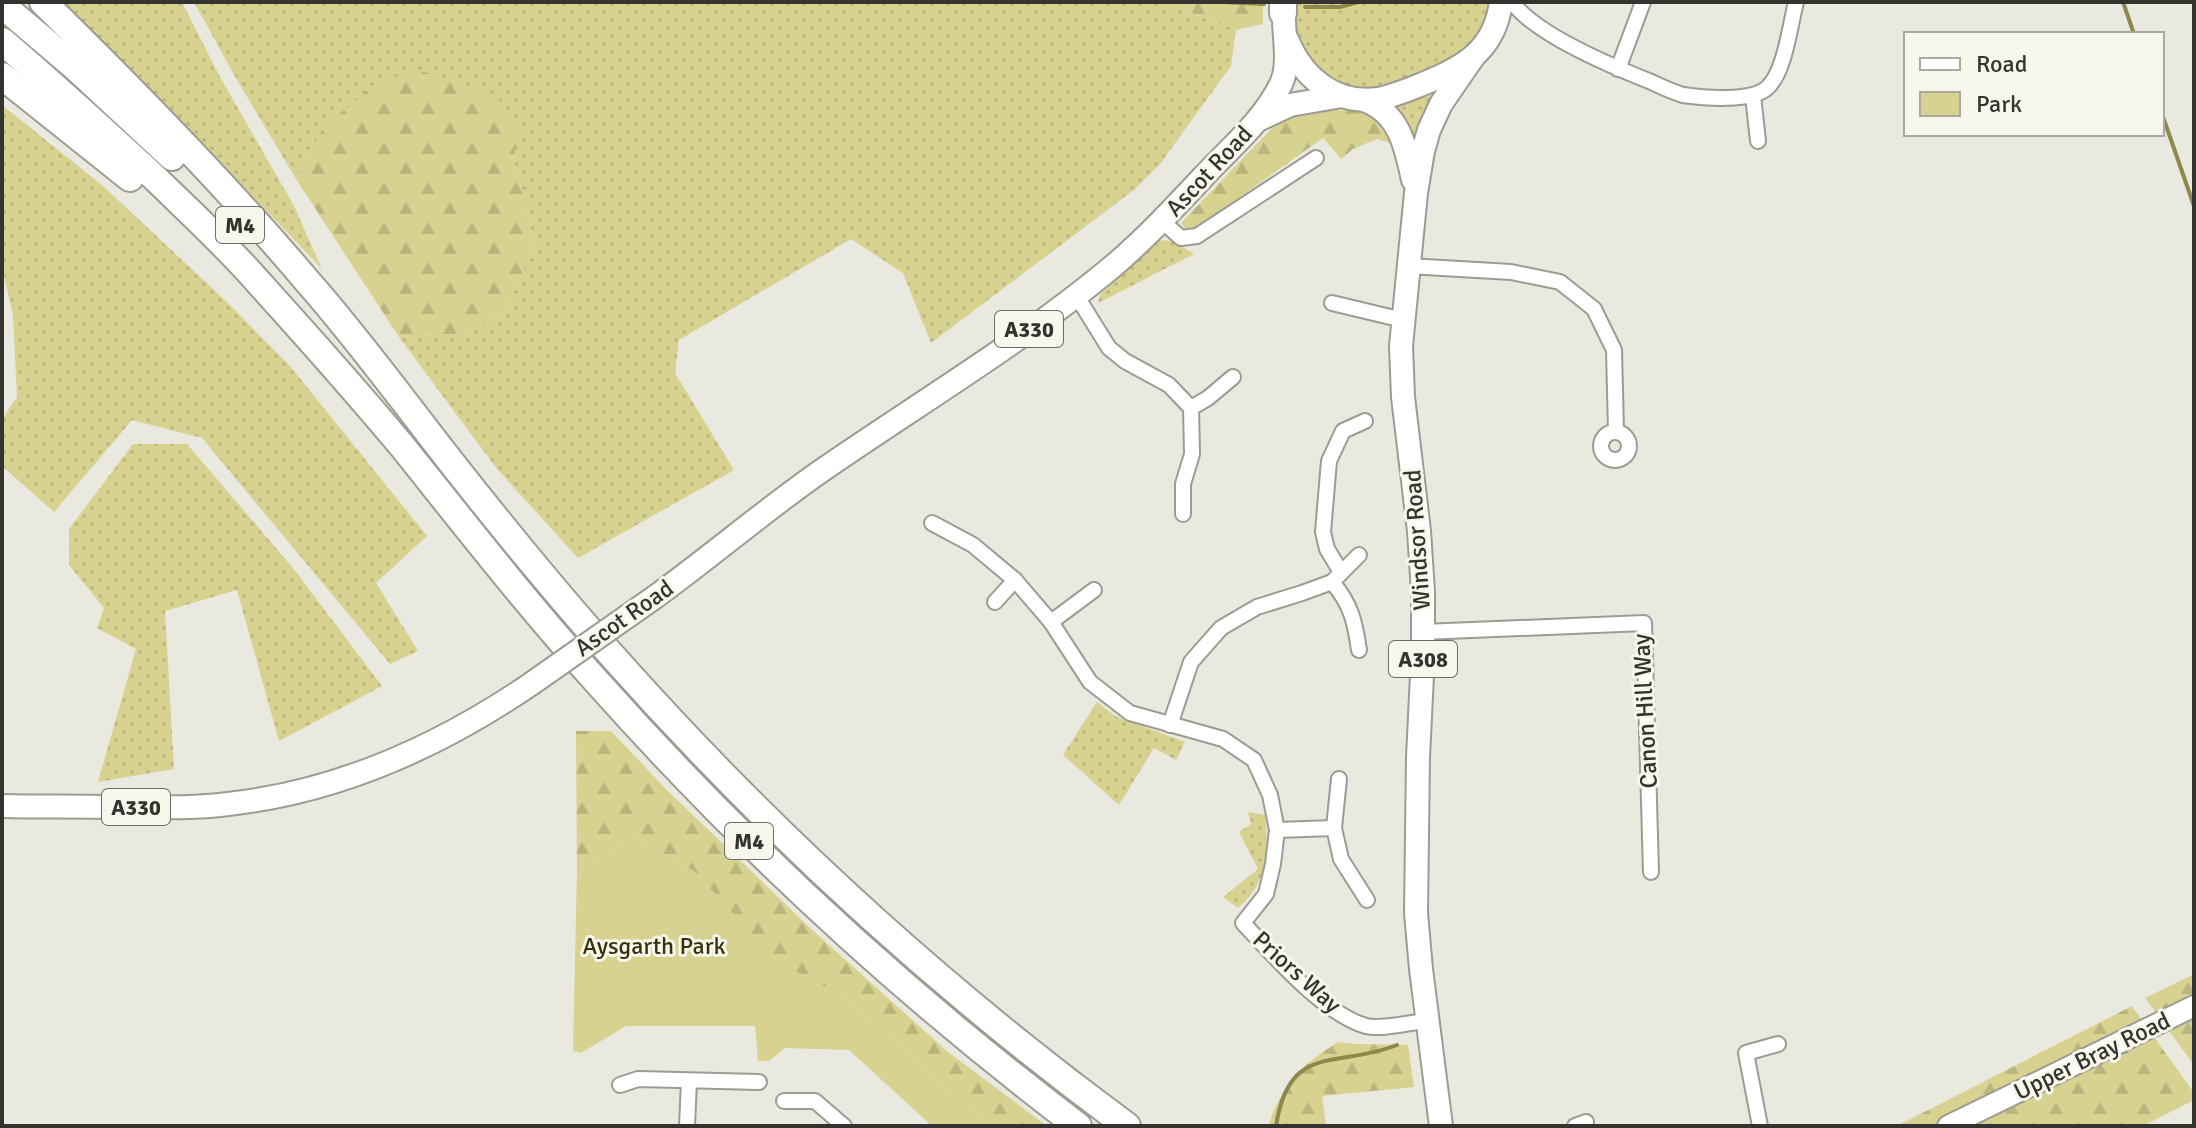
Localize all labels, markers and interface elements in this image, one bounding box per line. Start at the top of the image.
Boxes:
legend [1904,32,2164,136]
text: Road [1976,49,2027,79]
text: Park [1976,89,2022,119]
street label: Ascot Road [1159,119,1259,223]
road number: M4 [216,207,264,243]
road number: A330 [995,311,1063,347]
street label: Windsor Road [1397,469,1437,611]
street label: Ascot Road [569,573,679,663]
street label: Canon Hill Way [1626,633,1664,789]
road number: A308 [1389,641,1457,677]
road number: A330 [102,789,170,825]
road number: M4 [725,823,773,859]
street label: Priors Way [1247,924,1347,1020]
park label: Aysgarth Park [582,931,726,961]
street label: Upper Bray Road [2009,1005,2175,1107]

